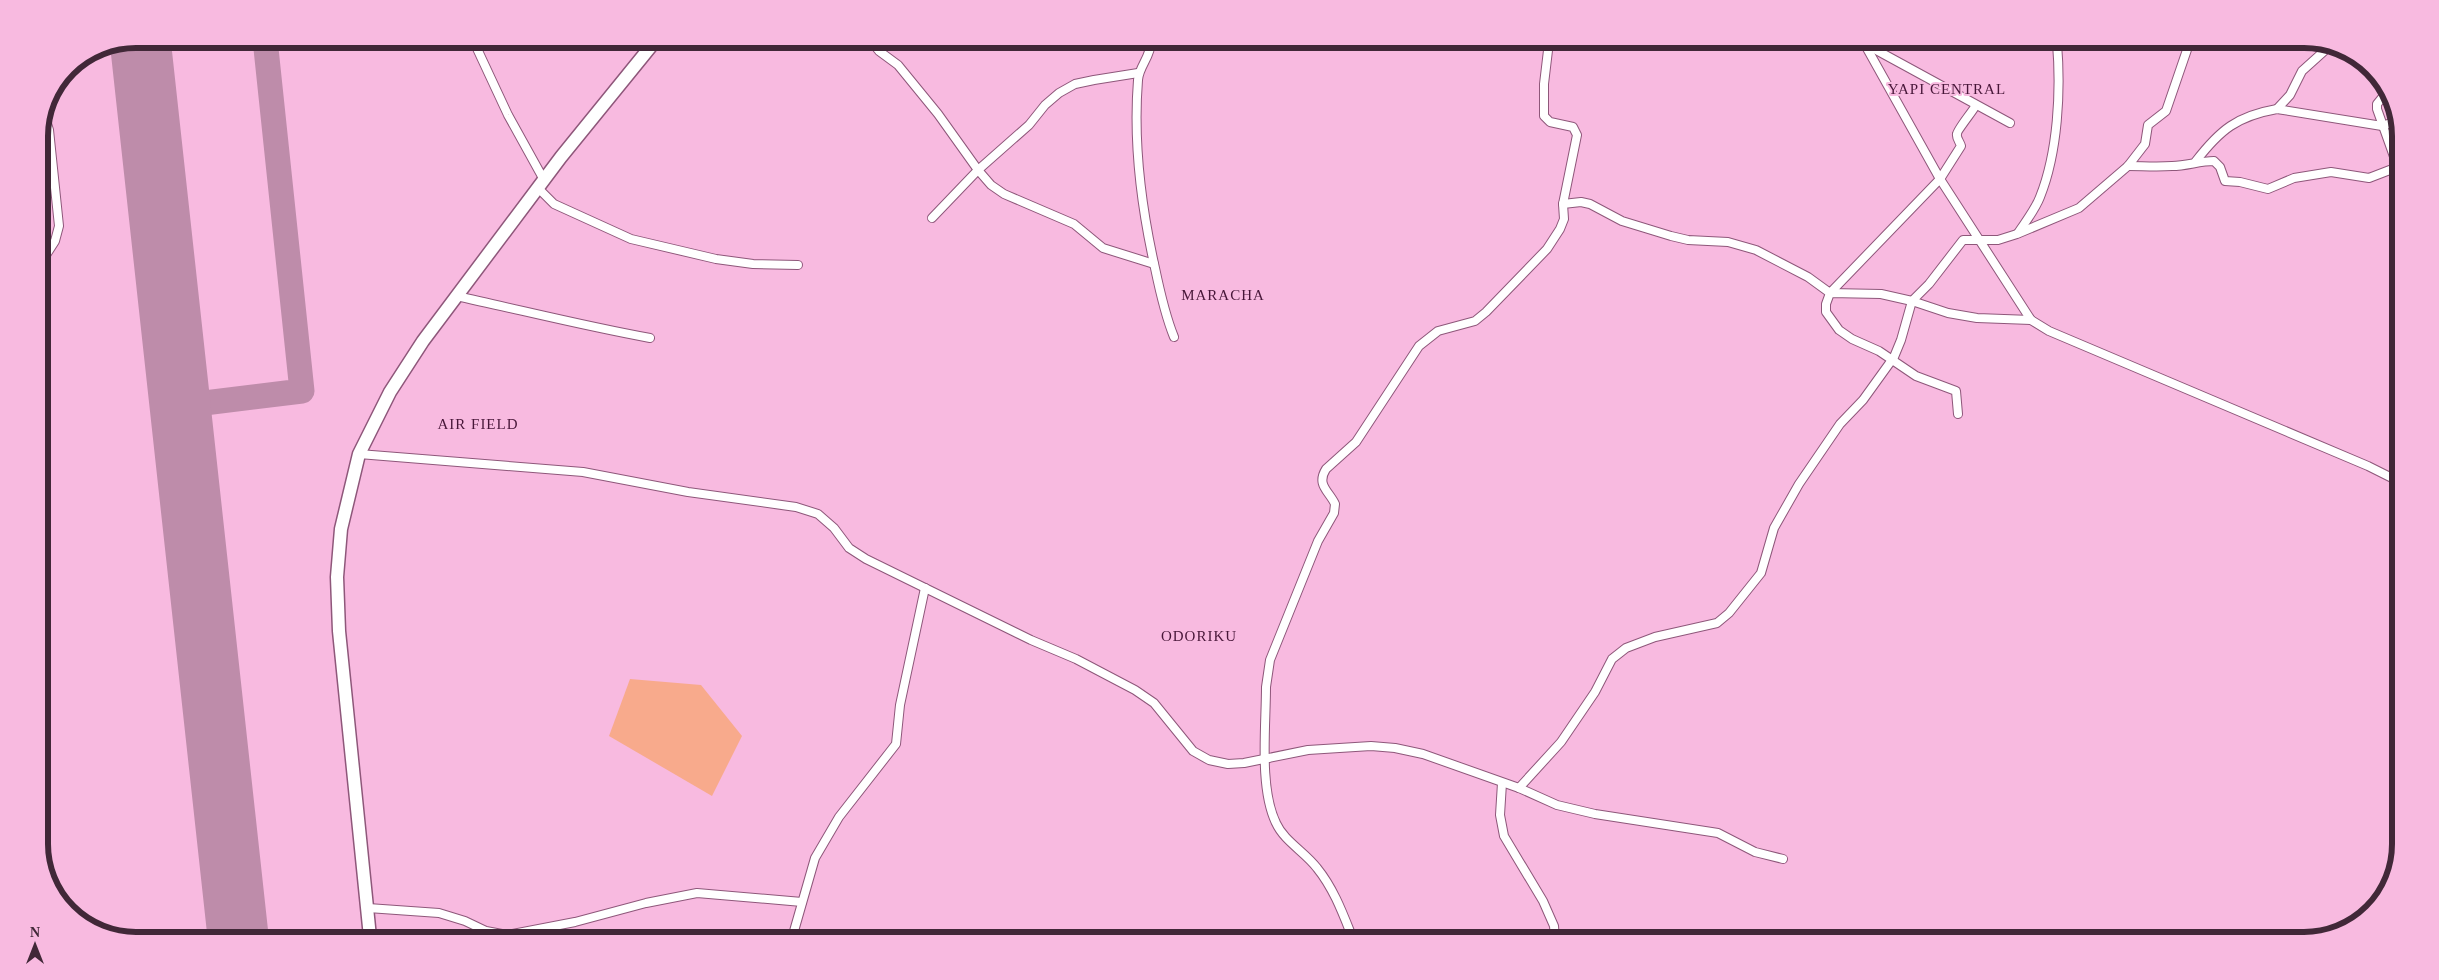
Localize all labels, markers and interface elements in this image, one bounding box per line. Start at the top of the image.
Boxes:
district label: YAPI CENTRAL [1888,81,2006,97]
district label: MARACHA [1181,287,1265,303]
district label: AIR FIELD [437,416,519,432]
district label: ODORIKU [1161,628,1237,644]
north arrow [10,920,60,970]
text: N [30,925,40,940]

